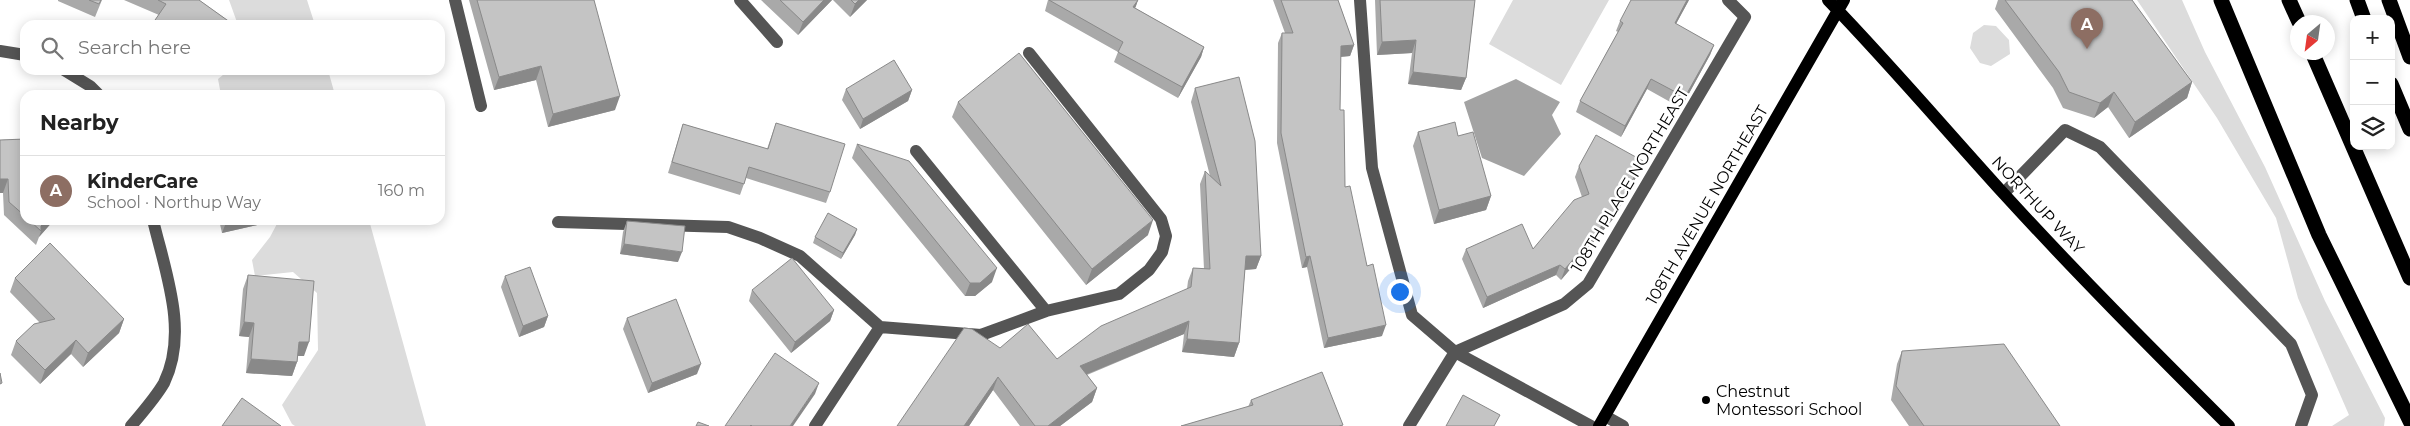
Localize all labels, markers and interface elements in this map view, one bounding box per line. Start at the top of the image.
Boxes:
pin: A [2071,8,2103,49]
north arrow [2290,15,2335,60]
map controls [2350,15,2395,150]
button: + [2350,15,2395,60]
search box [20,20,445,75]
icon: search [38,34,66,62]
text: Search here [78,36,191,59]
button: − [2350,60,2395,105]
street label: 108TH PLACE NORTHEAST [1567,83,1693,276]
street label: 108TH AVENUE NORTHEAST [1642,101,1772,308]
button: layers [2350,105,2395,150]
text: Nearby [40,110,119,135]
street label: NORTHUP WAY [1988,152,2089,258]
text: KinderCare [87,170,198,193]
text: A [50,181,62,200]
text: 160 m [378,181,425,200]
text: School · Northup Way [87,193,261,212]
your location [1387,279,1413,305]
place label: Chestnut Montessori School [1716,382,1862,419]
marker: Chestnut Montessori School [1700,394,1712,406]

